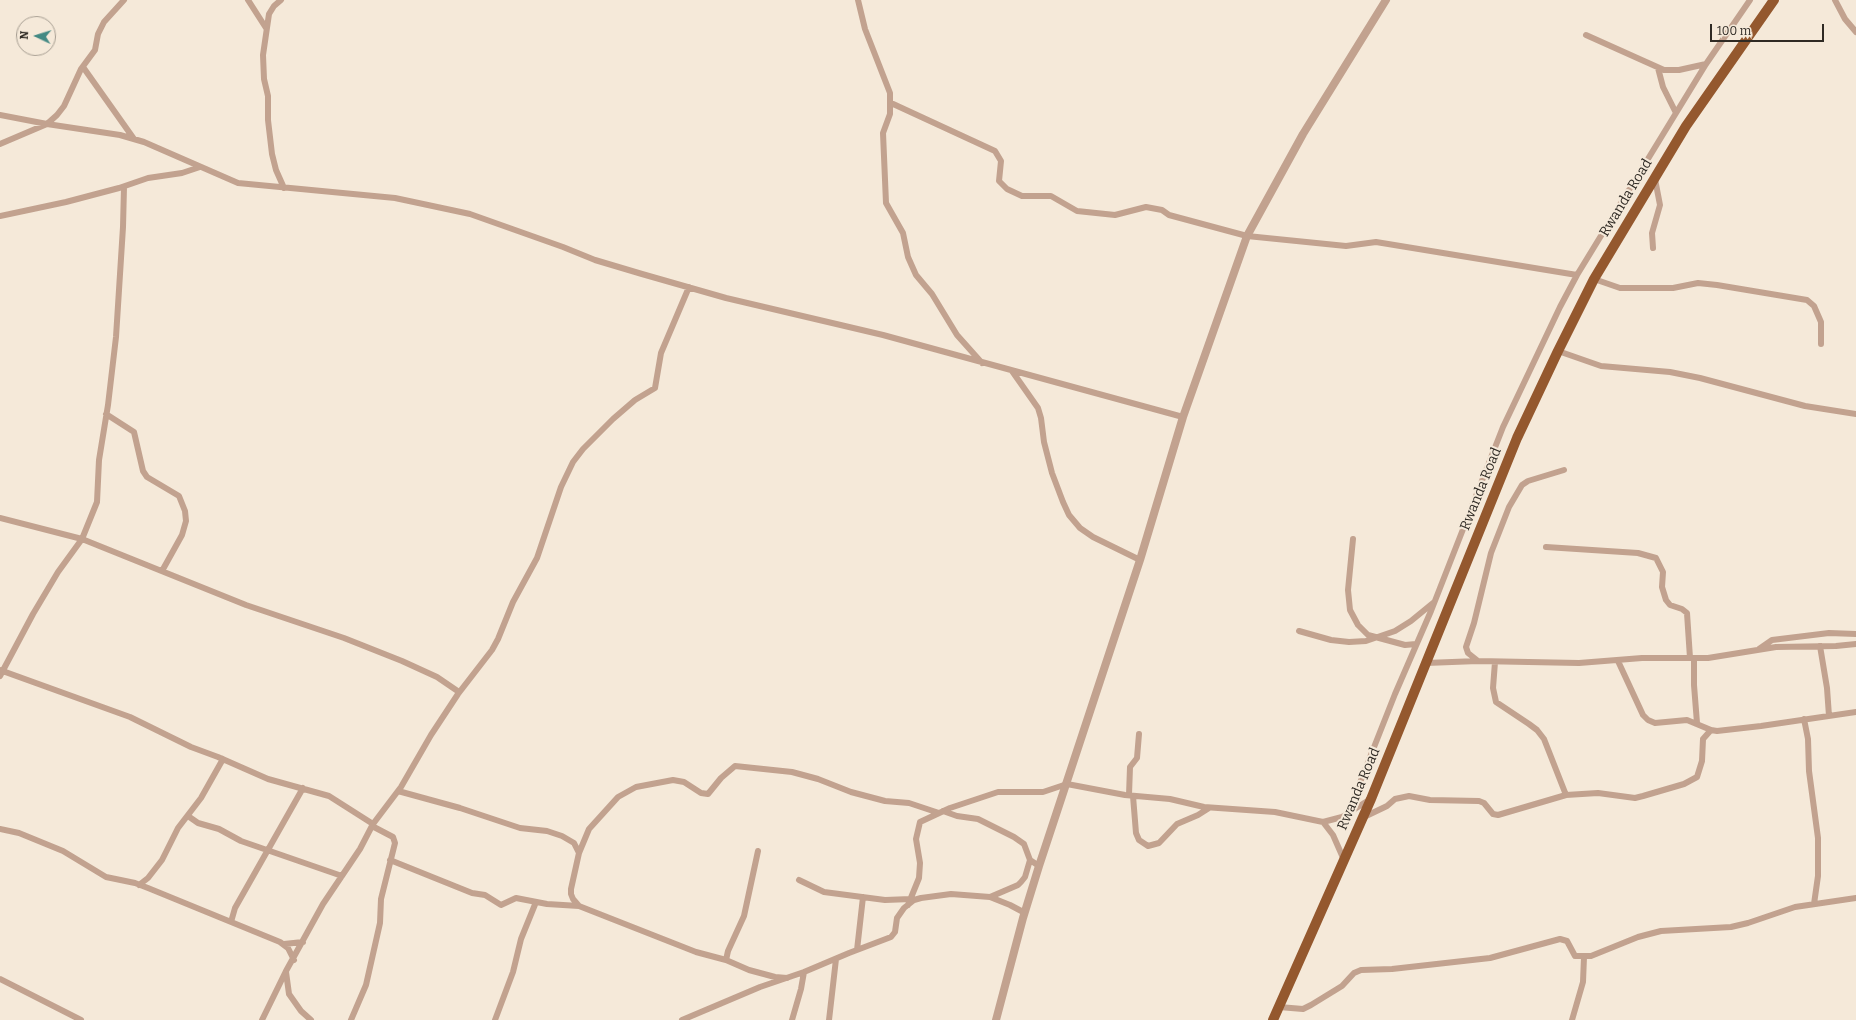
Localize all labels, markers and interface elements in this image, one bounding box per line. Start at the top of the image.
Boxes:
north arrow [16,16,56,56]
scale bar [1712,16,1826,42]
text: 100 m [1717,24,1751,38]
text: N [18,31,31,40]
street label: Rwanda Road [1596,156,1656,240]
street label: Rwanda Road [1457,445,1505,533]
street label: Rwanda Road [1334,745,1384,833]

